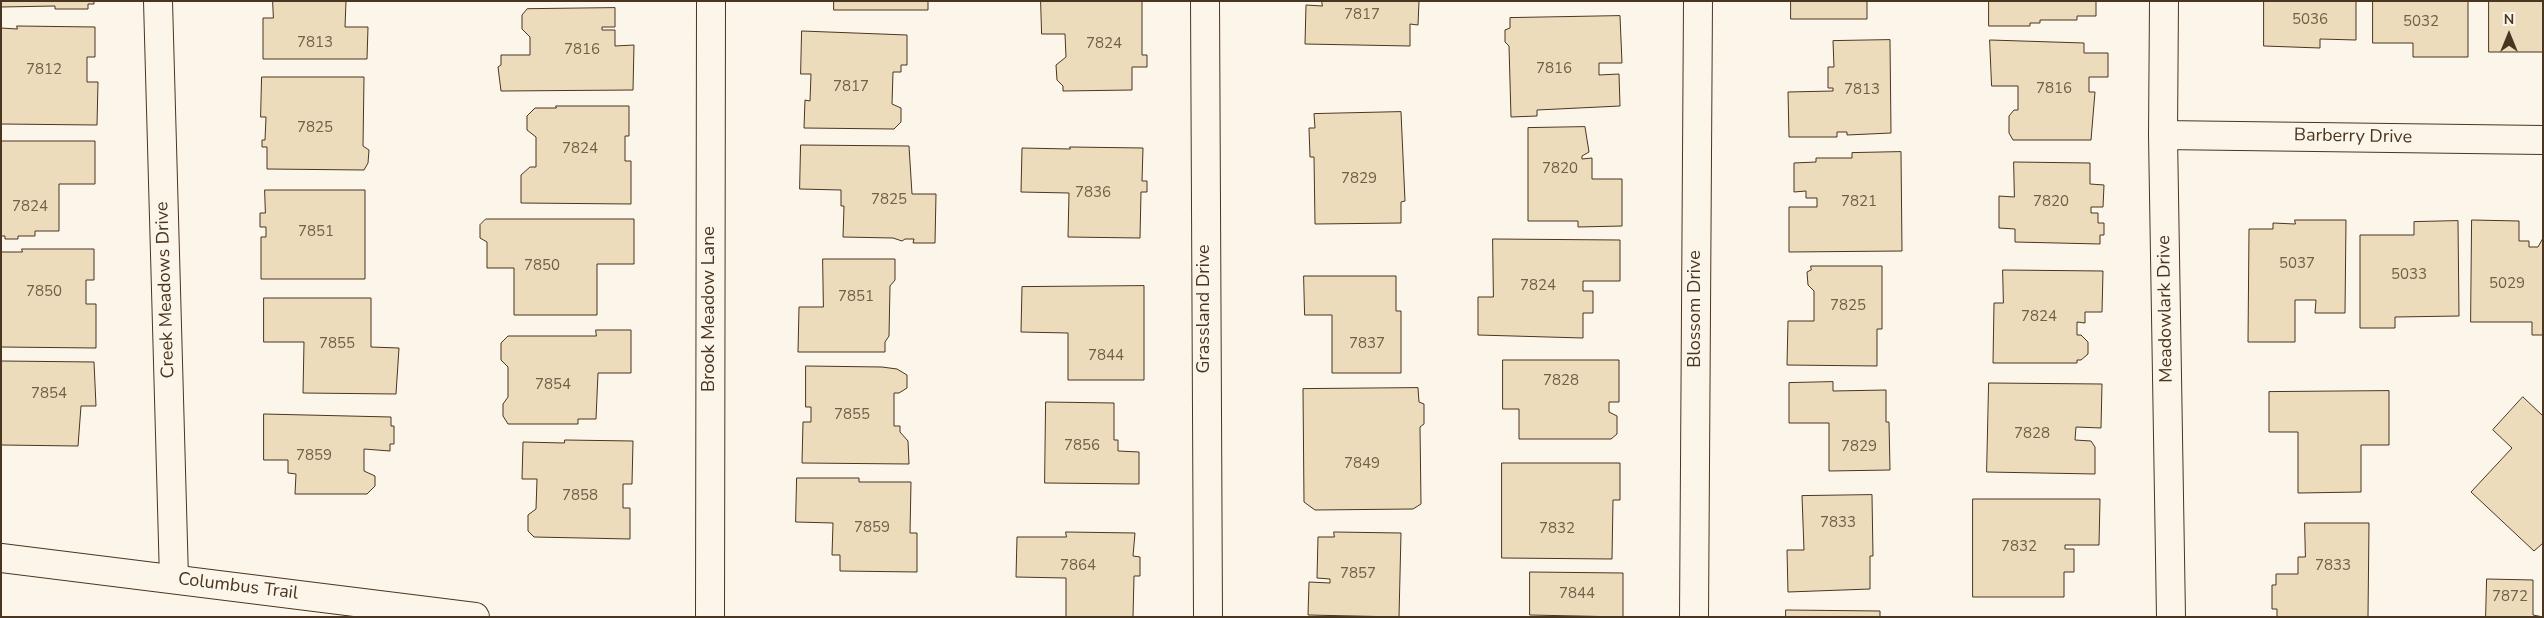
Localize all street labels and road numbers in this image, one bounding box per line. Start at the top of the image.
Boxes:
street label: Barberry Drive [2294,125,2412,149]
street label: Creek Meadows Drive [152,201,180,379]
street label: Brook Meadow Lane [699,226,721,392]
street label: Meadowlark Drive [2154,235,2178,383]
street label: Grassland Drive [1194,244,1216,374]
street label: Blossom Drive [1685,250,1707,368]
street label: Columbus Trail [177,569,299,605]

